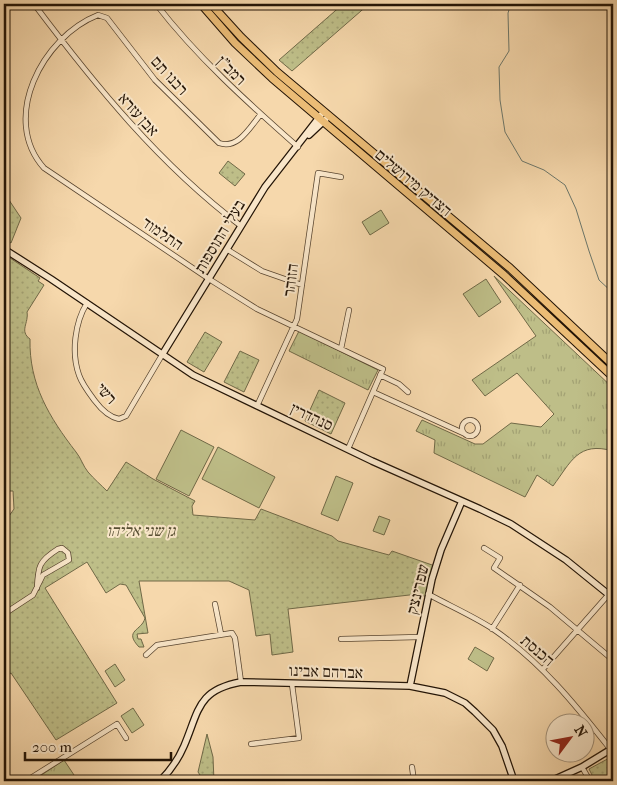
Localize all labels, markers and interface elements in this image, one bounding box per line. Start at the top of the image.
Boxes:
street label: רבנו תם [147,52,192,99]
street label: רמב"ן [213,52,250,89]
street label: אבן עזרא [114,89,163,140]
street label: הצדיק מירושלים [371,145,456,220]
street label: בעלי התוספות [190,196,249,276]
street label: התלמוד [139,213,187,254]
street label: הזוהר [279,262,302,298]
street label: רשי [92,379,121,408]
street label: סנהדרין [287,398,336,435]
park label: גן שני אליהו [106,521,177,540]
street label: שפרינצק [402,562,433,616]
street label: הכנסת [517,631,558,670]
street label: אברהם אבינו [288,661,364,682]
north arrow [544,712,594,762]
text: N [571,722,591,741]
scale bar [25,730,171,762]
text: 200 m [32,738,72,756]

